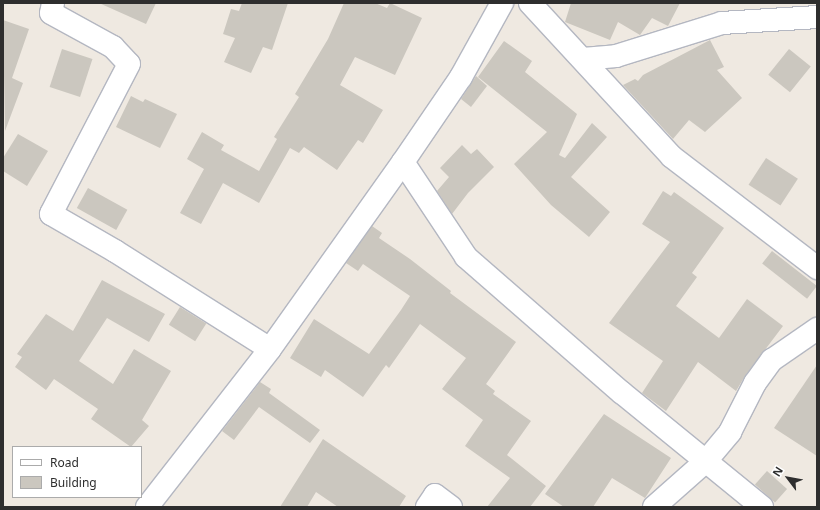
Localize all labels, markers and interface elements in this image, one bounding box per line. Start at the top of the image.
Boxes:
legend [12,446,142,498]
text: Road [50,454,79,471]
north arrow [768,458,808,498]
text: N [769,464,786,479]
text: Building [50,474,97,491]

